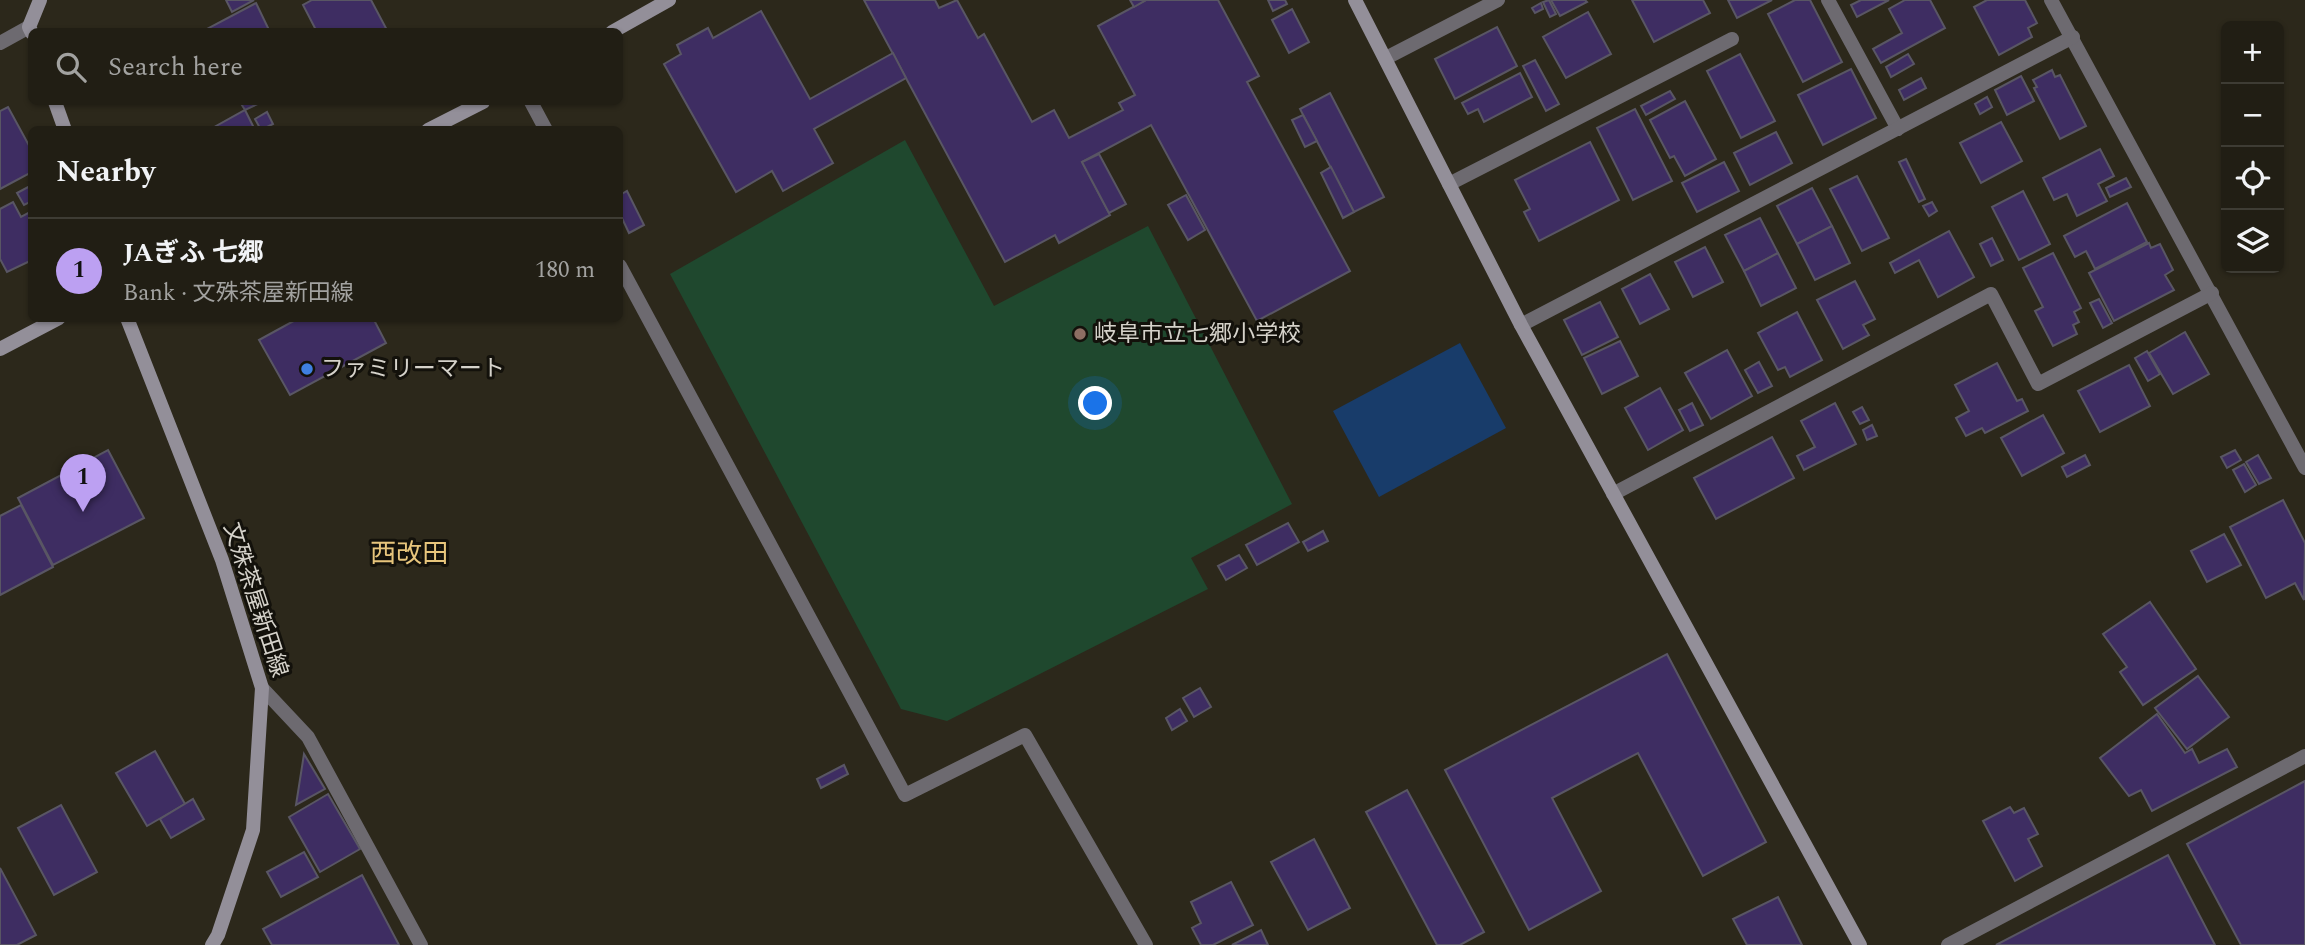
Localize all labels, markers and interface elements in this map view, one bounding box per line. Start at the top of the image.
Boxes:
map controls [2221,21,2284,273]
button: + [2221,21,2284,84]
search box [28,28,623,105]
text: Search here [108,47,243,87]
icon: search [52,48,90,86]
button: − [2221,84,2284,147]
button: locate [2221,147,2284,210]
text: Nearby [56,149,155,195]
button: layers [2221,210,2284,273]
text: JAぎふ 七郷 [123,233,264,273]
text: 1 [73,253,85,288]
text: 180 m [535,253,595,288]
text: Bank · 文殊茶屋新田線 [123,276,354,311]
place label: 岐阜市立七郷小学校 [1094,317,1301,352]
marker: 岐阜市立七郷小学校 [1072,326,1088,342]
place label: ファミリーマート [321,352,505,387]
marker: ファミリーマート [299,361,315,377]
your location [1078,386,1112,420]
pin: 1 [60,454,106,512]
street label: 文殊茶屋新田線 [213,518,297,682]
district label: 西改田 [370,534,448,574]

